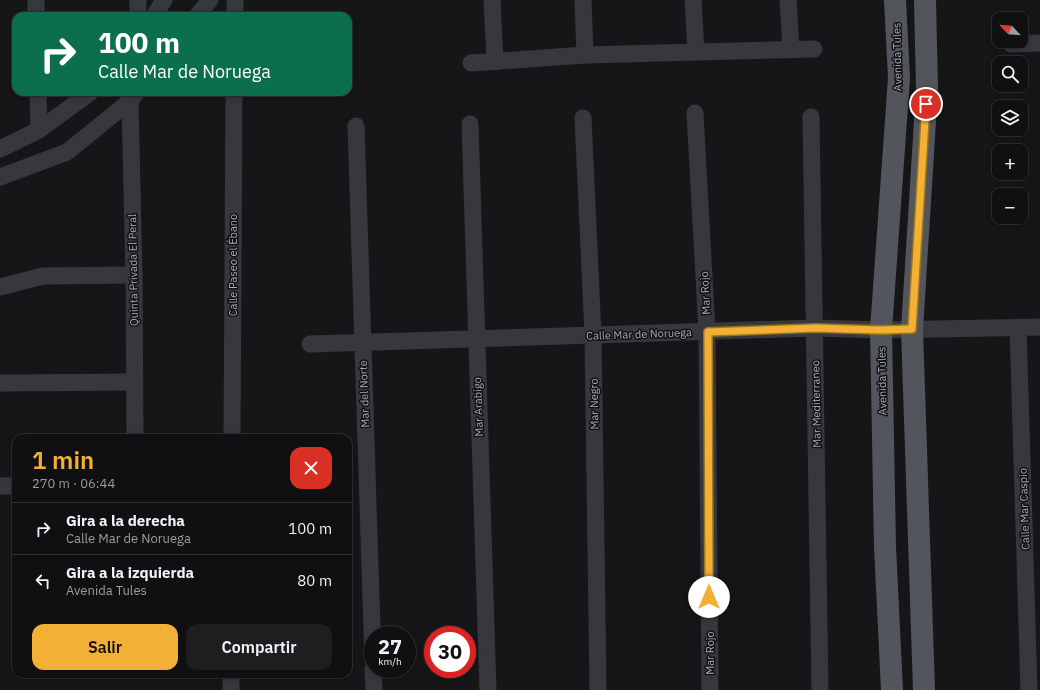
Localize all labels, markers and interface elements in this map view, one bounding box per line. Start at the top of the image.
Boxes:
north arrow [992,12,1028,48]
map controls [992,12,1028,224]
street label: Avenida Tules [889,23,905,91]
text: 100 m [98,24,180,61]
icon: right [32,28,84,80]
button: search [992,56,1028,92]
text: Calle Mar de Noruega [98,60,271,83]
pin [909,87,943,121]
icon: arrive [915,93,937,115]
button: layers [992,100,1028,136]
button: + [992,144,1028,180]
button: − [992,188,1028,224]
street label: Quinta Privada El Peral [125,214,141,326]
street label: Calle Paseo el Ébano [226,214,240,316]
street label: Mar Rojo [697,271,713,315]
street label: Calle Mar de Noruega [586,325,692,343]
street label: Avenida Tules [874,347,890,415]
street label: Mar del Norte [356,360,372,428]
street label: Mar Mediterraneo [808,360,824,448]
street label: Mar Arabigo [470,377,486,437]
street label: Mar Negro [587,378,601,430]
text: 1 min [32,444,94,476]
button: close [290,447,332,489]
street label: Calle Mar Caspio [1016,468,1032,550]
text: 270 m · 06:44 [32,475,115,492]
text: Gira a la derecha [66,511,185,530]
icon: right [32,518,54,540]
text: 100 m [288,519,332,538]
text: Calle Mar de Noruega [66,530,191,547]
text: Gira a la izquierda [66,563,194,582]
icon: left [32,570,54,592]
text: 80 m [297,571,332,590]
position arrow [688,576,730,618]
text: Avenida Tules [66,582,147,599]
button: Salir [32,624,178,670]
button: Compartir [186,624,332,670]
speed limit sign: 30 [424,626,476,678]
street label: Mar Rojo [703,631,717,675]
text: 27 [378,633,402,660]
text: km/h [378,655,402,668]

